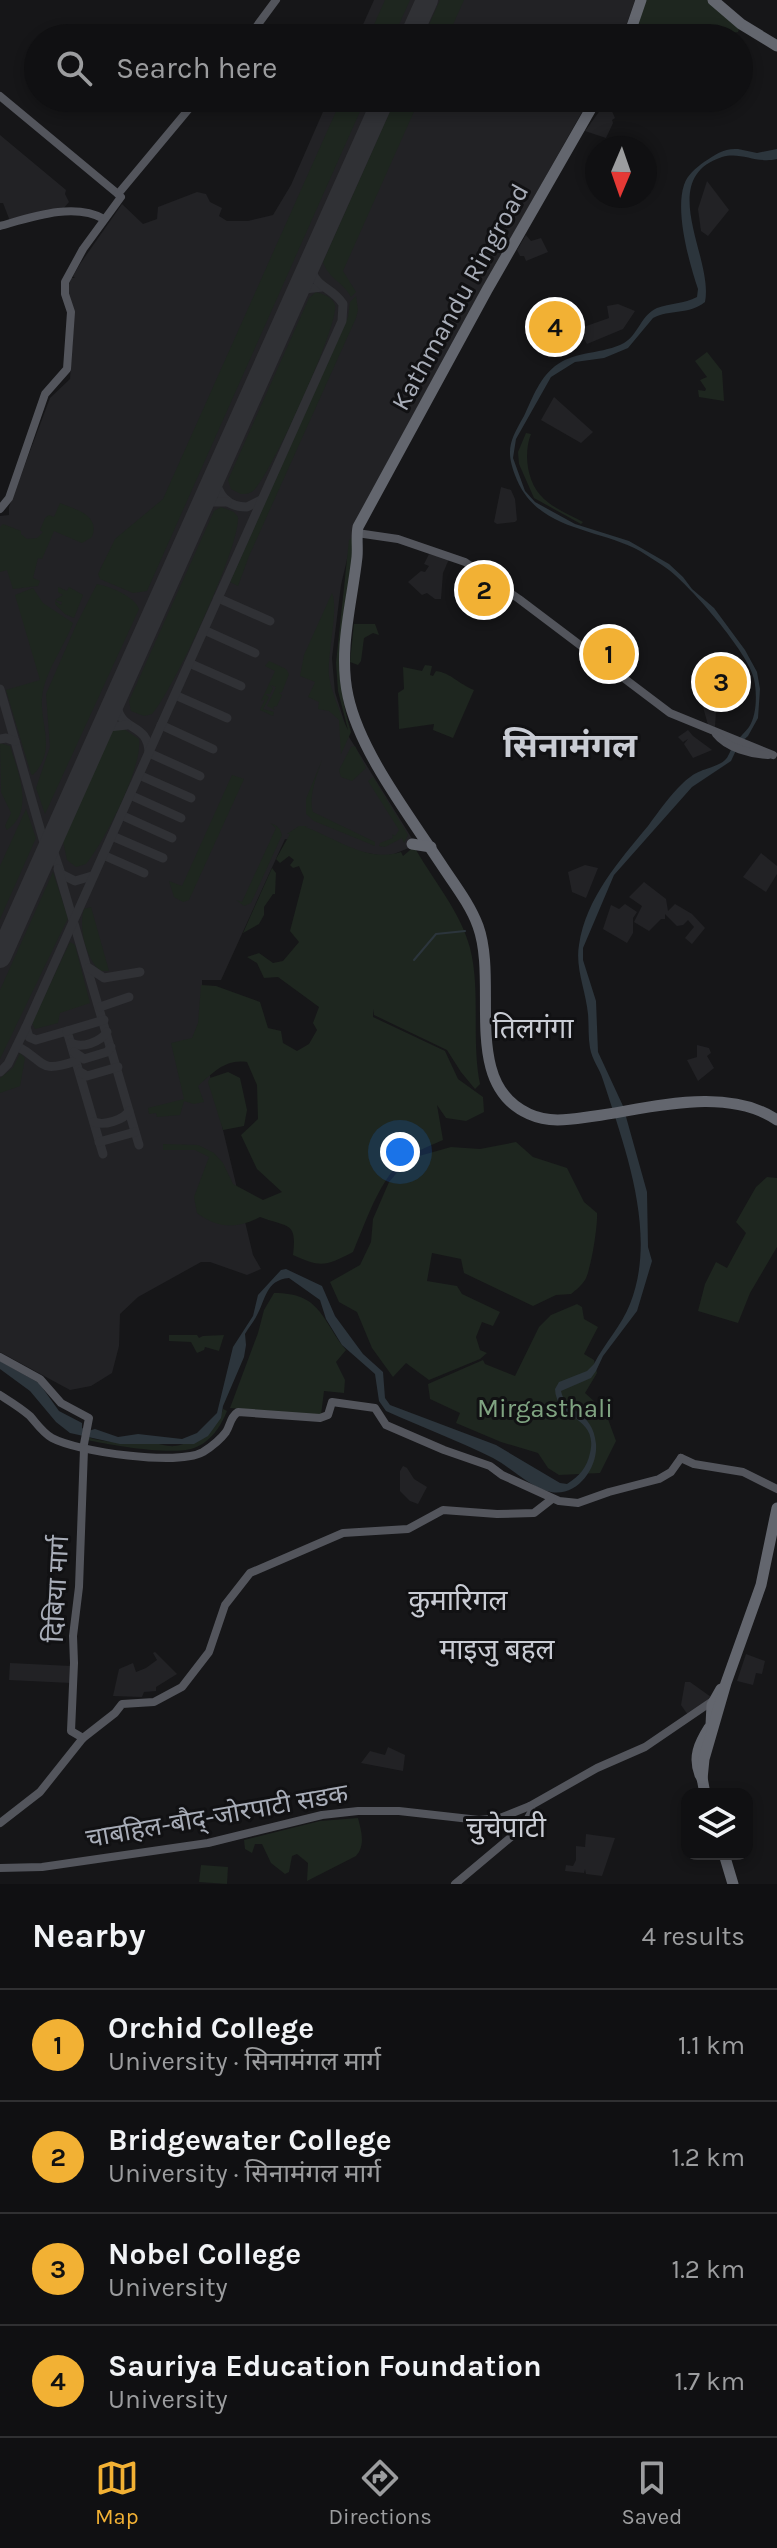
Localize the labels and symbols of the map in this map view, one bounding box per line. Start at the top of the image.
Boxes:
north arrow [585,136,657,208]
street label: Kathmandu Ringroad [385,178,535,416]
pin: 4 [529,297,581,357]
pin: 2 [458,560,510,620]
pin: 1 [583,624,635,684]
pin: 3 [695,652,747,712]
district label: सिनामंगल [503,726,638,766]
district label: तिलगंगा [493,1012,574,1045]
your location [380,1132,420,1172]
park label: Mirgasthali [477,1393,613,1424]
street label: दिबिया मार्ग [39,1534,75,1643]
district label: कुमारिगल [409,1584,508,1618]
district label: माइजु बहल [439,1633,556,1667]
street label: चाबहिल-बौद्-जोरपाटी सडक [84,1778,352,1855]
district label: चुचेपाटी [466,1811,547,1845]

